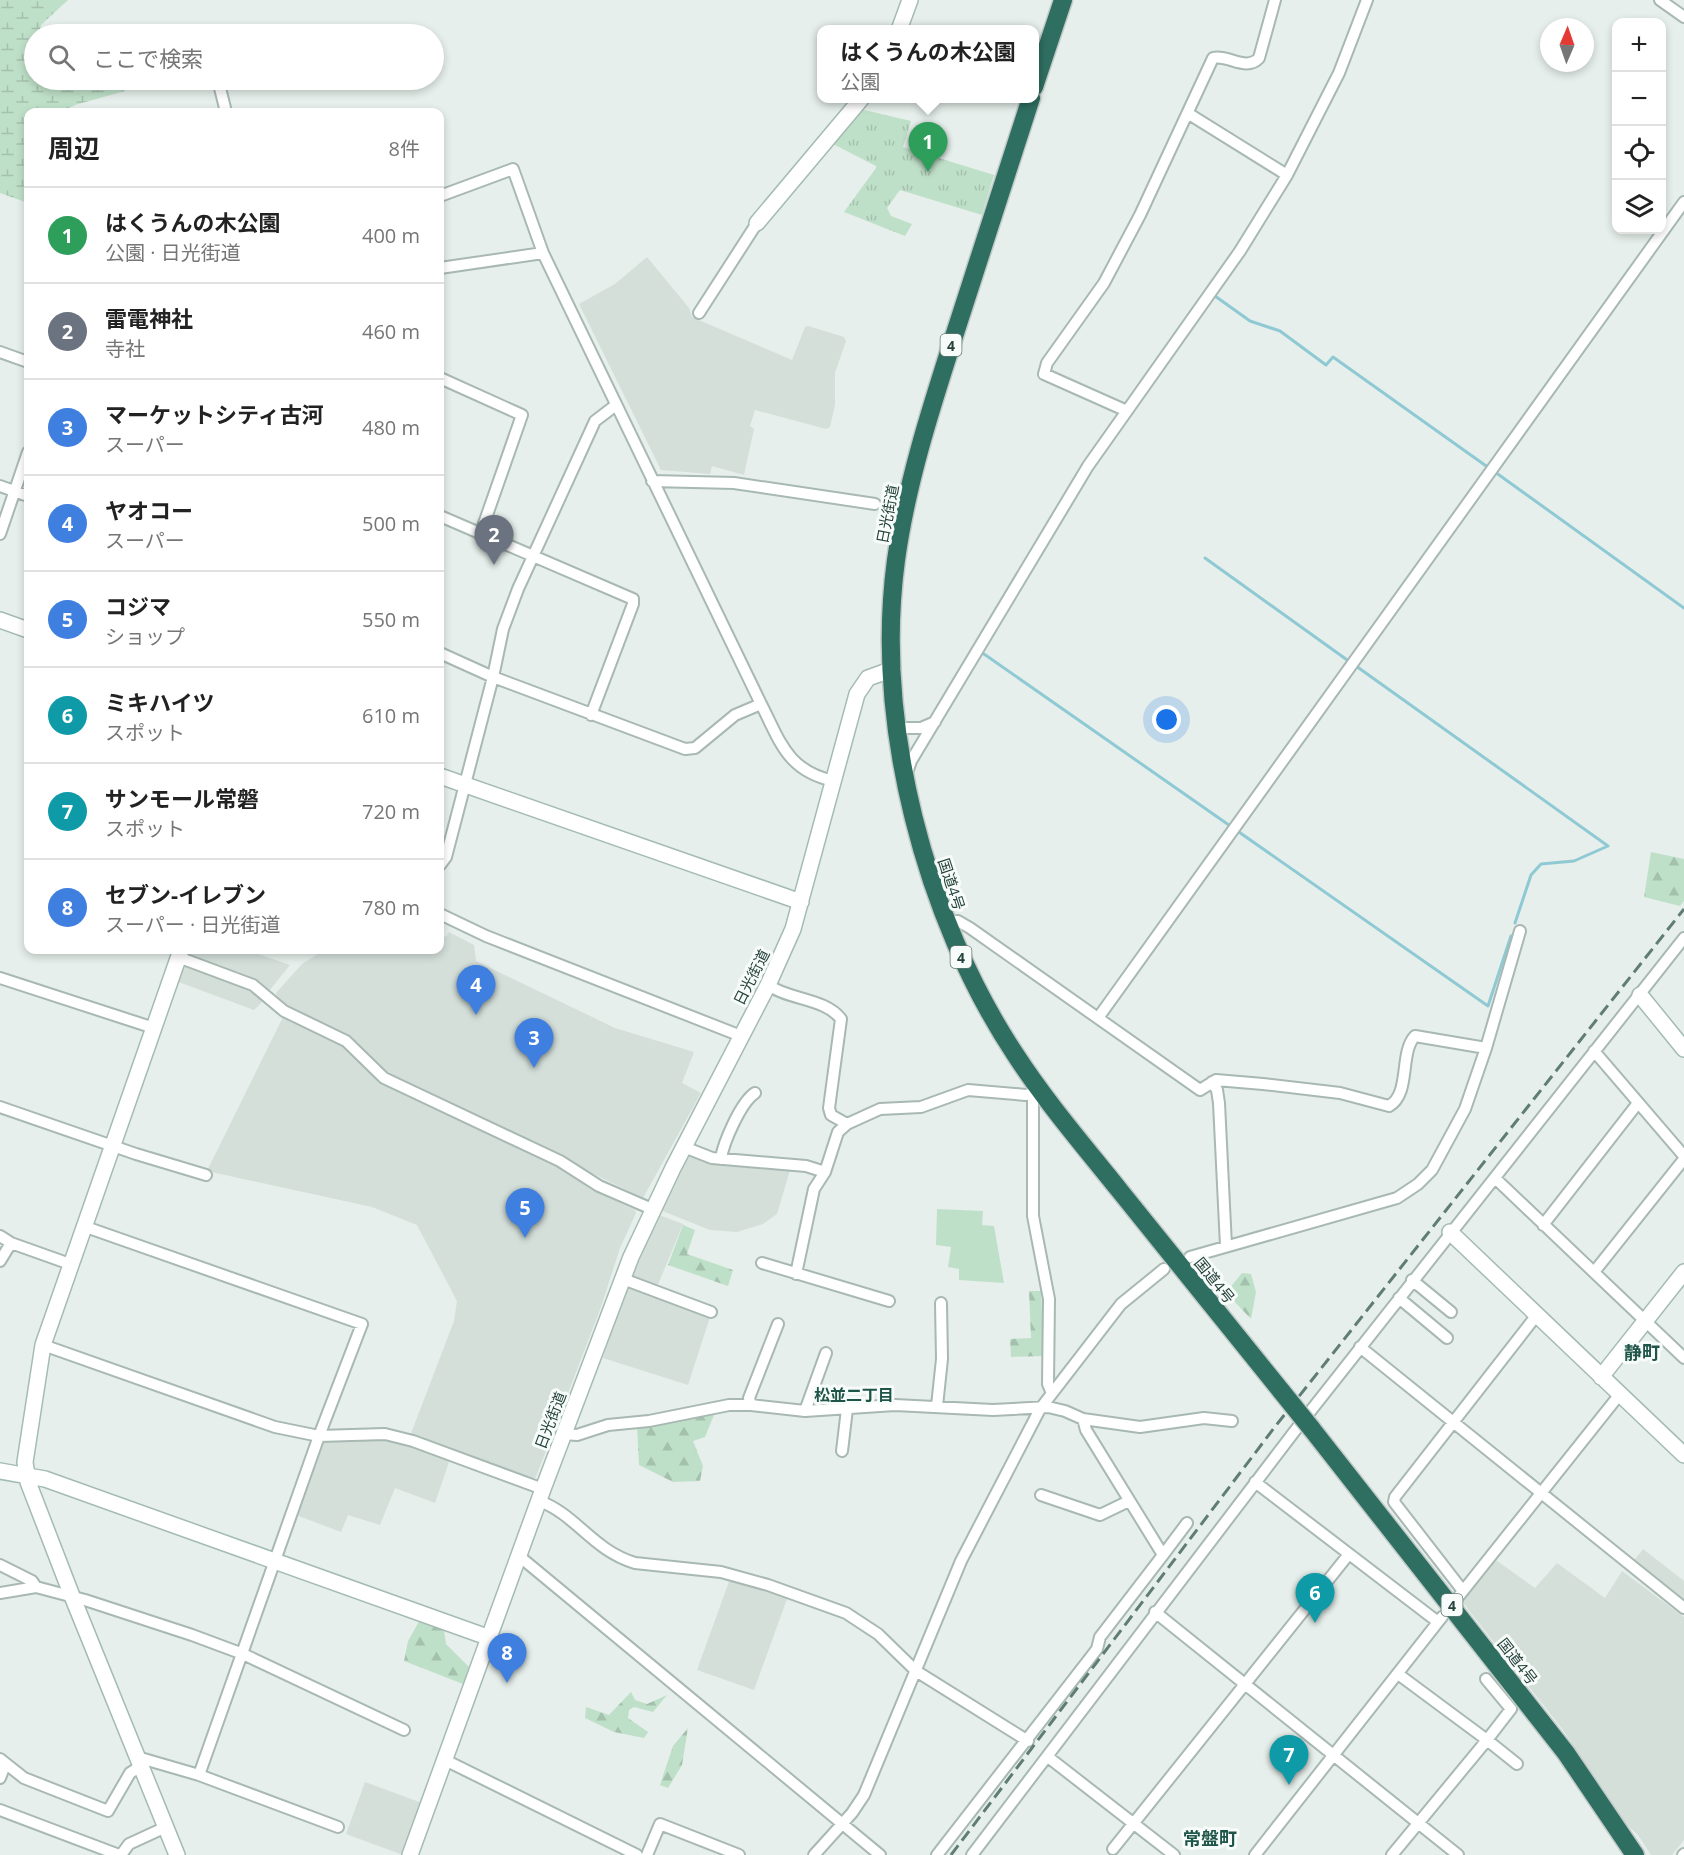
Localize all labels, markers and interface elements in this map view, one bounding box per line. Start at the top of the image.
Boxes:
north arrow [1540,18,1594,72]
map controls [1612,18,1666,234]
button: + [1612,18,1666,72]
search box [24,24,444,90]
popup [817,25,1039,103]
text: はくうんの木公園 [840,36,1016,66]
icon: search [45,41,78,74]
text: ここで検索 [93,43,203,73]
text: 公園 [840,68,880,95]
button: − [1612,72,1666,126]
pin: 1 [908,122,948,172]
button: locate [1612,126,1666,180]
text: 周辺 [48,130,100,166]
text: 8件 [389,135,420,162]
button: layers [1612,180,1666,234]
text: はくうんの木公園 [105,207,281,237]
text: 1 [62,222,73,249]
text: 400 m [362,222,420,249]
text: 公園 · 日光街道 [105,239,241,266]
text: 雷電神社 [105,303,193,333]
text: 2 [62,318,73,345]
text: 460 m [362,318,420,345]
road number: 4 [940,334,962,356]
text: 寺社 [105,335,145,362]
text: マーケットシティ古河 [105,399,324,429]
text: 3 [62,414,73,441]
text: 480 m [362,414,420,441]
text: スーパー [105,431,185,458]
street label: 日光街道 [871,483,903,545]
text: ヤオコー [105,495,193,525]
text: 4 [62,510,73,537]
text: 500 m [362,510,420,537]
pin: 2 [474,516,514,565]
text: スーパー [105,527,185,554]
text: コジマ [105,591,171,621]
text: 5 [62,606,73,633]
text: 550 m [362,606,420,633]
text: ショップ [105,623,185,650]
text: ミキハイツ [105,687,215,717]
text: 6 [62,702,73,729]
text: 610 m [362,702,420,729]
your location [1152,705,1181,734]
text: スポット [105,719,185,746]
text: サンモール常磐 [105,783,259,813]
text: 7 [62,798,73,825]
text: 720 m [362,798,420,825]
text: スポット [105,815,185,842]
street label: 国道4号 [934,855,970,913]
text: セブン-イレブン [105,879,266,909]
text: 8 [62,894,73,921]
text: 780 m [362,894,420,921]
text: スーパー · 日光街道 [105,911,280,938]
street label: 日光街道 [728,946,774,1008]
road number: 4 [950,946,972,968]
pin: 4 [456,966,496,1015]
pin: 3 [514,1018,554,1068]
pin: 5 [506,1188,544,1238]
street label: 国道4号 [1190,1253,1240,1307]
district label: 静町 [1624,1340,1660,1364]
district label: 松並二丁目 [814,1384,894,1406]
street label: 日光街道 [530,1388,570,1452]
pin: 6 [1296,1574,1334,1623]
road number: 4 [1442,1594,1462,1616]
pin: 8 [488,1634,526,1683]
street label: 国道4号 [1494,1634,1542,1688]
pin: 7 [1270,1736,1308,1785]
district label: 常盤町 [1183,1826,1237,1850]

